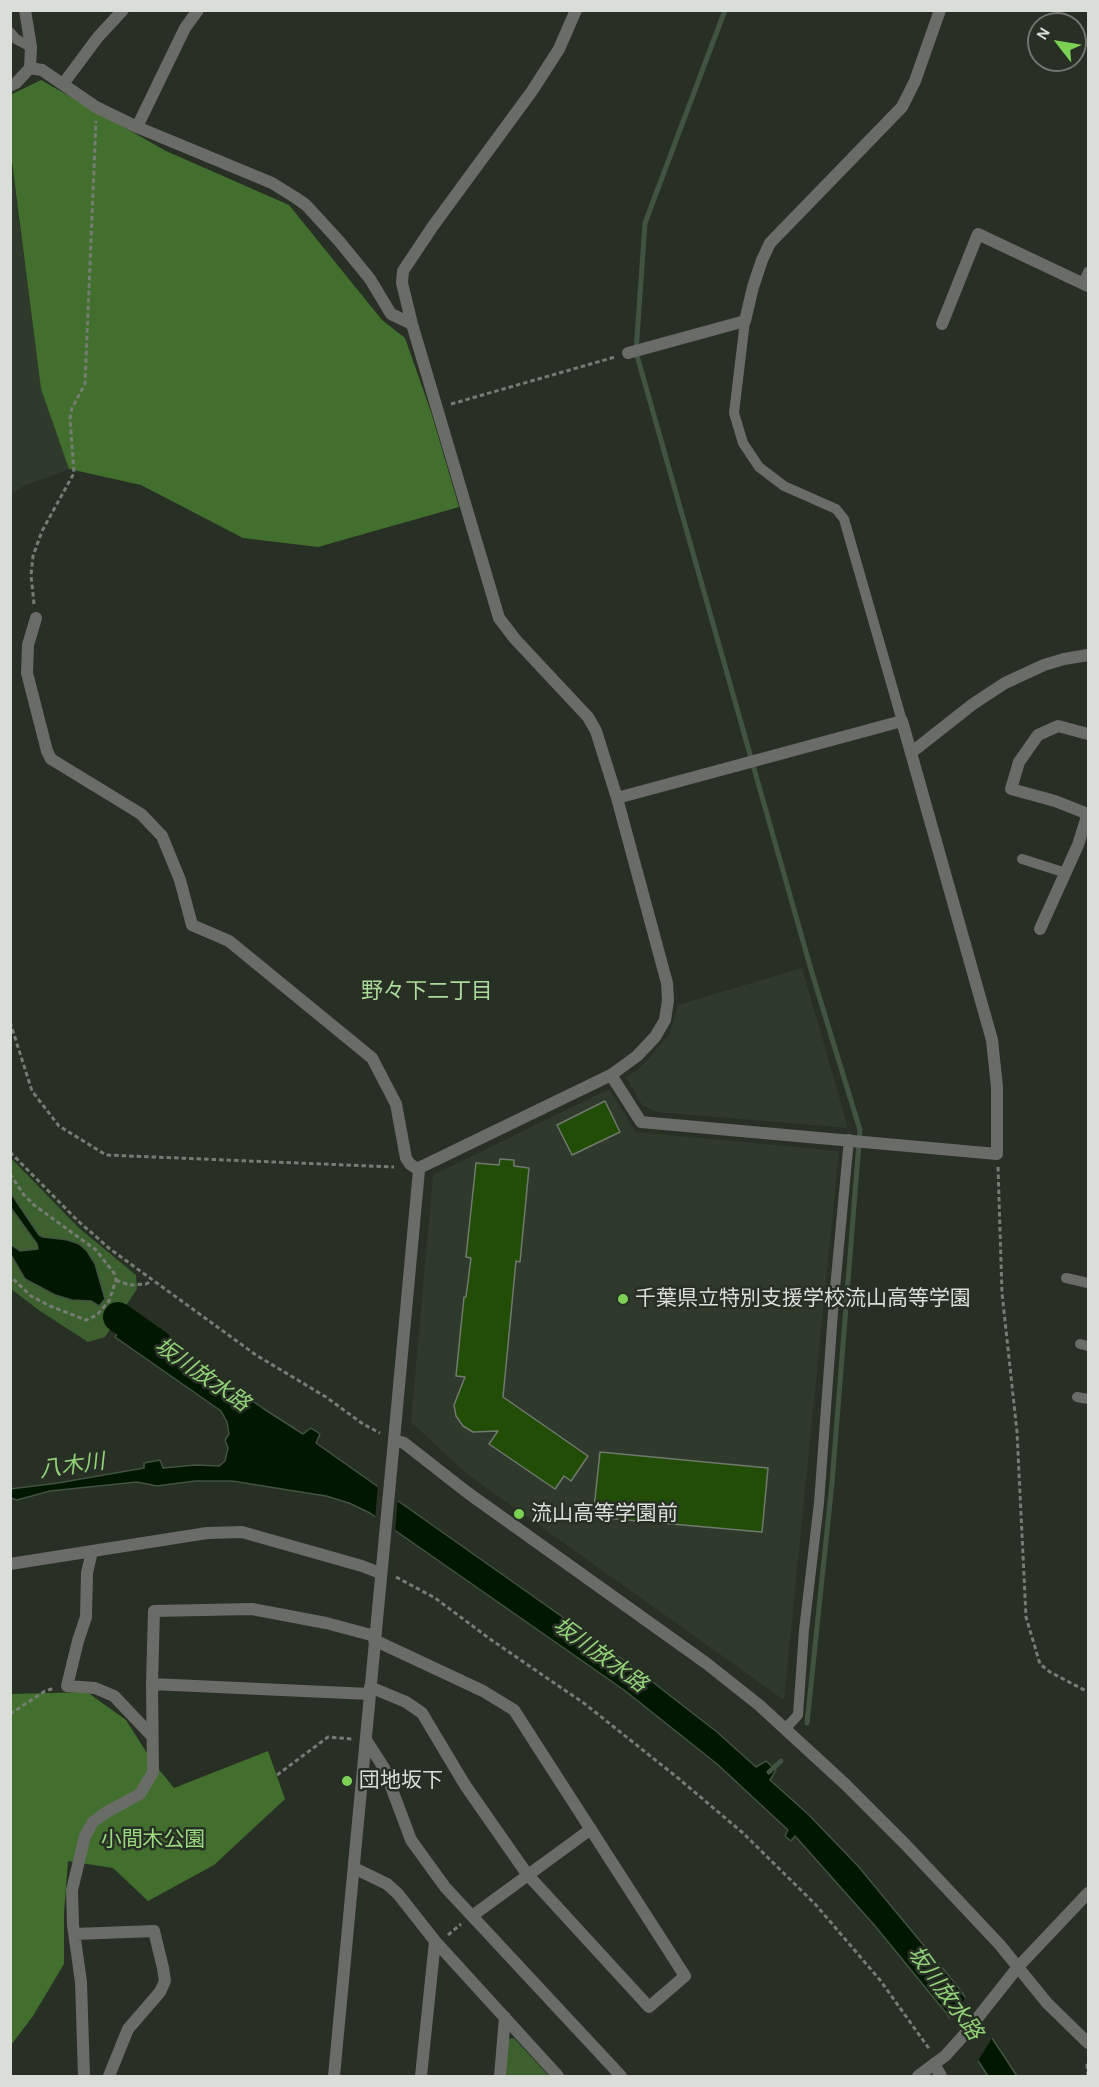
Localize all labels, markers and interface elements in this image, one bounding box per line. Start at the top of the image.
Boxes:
north arrow [1027,12,1087,72]
text: N [1034,25,1053,43]
district label: 野々下二丁目 [361,978,493,1004]
place label: 千葉県立特別支援学校流山高等学園 [635,1286,971,1312]
marker: 千葉県立特別支援学校流山高等学園 [616,1292,630,1306]
water label: 坂川放水路 [149,1333,255,1417]
water label: 八木川 [37,1448,107,1484]
place label: 流山高等学園前 [531,1501,678,1527]
marker: 流山高等学園前 [512,1507,526,1521]
water label: 坂川放水路 [548,1612,652,1698]
place label: 団地坂下 [359,1768,443,1794]
marker: 団地坂下 [340,1774,354,1788]
park label: 小間木公園 [101,1827,205,1853]
water label: 坂川放水路 [902,1941,988,2045]

